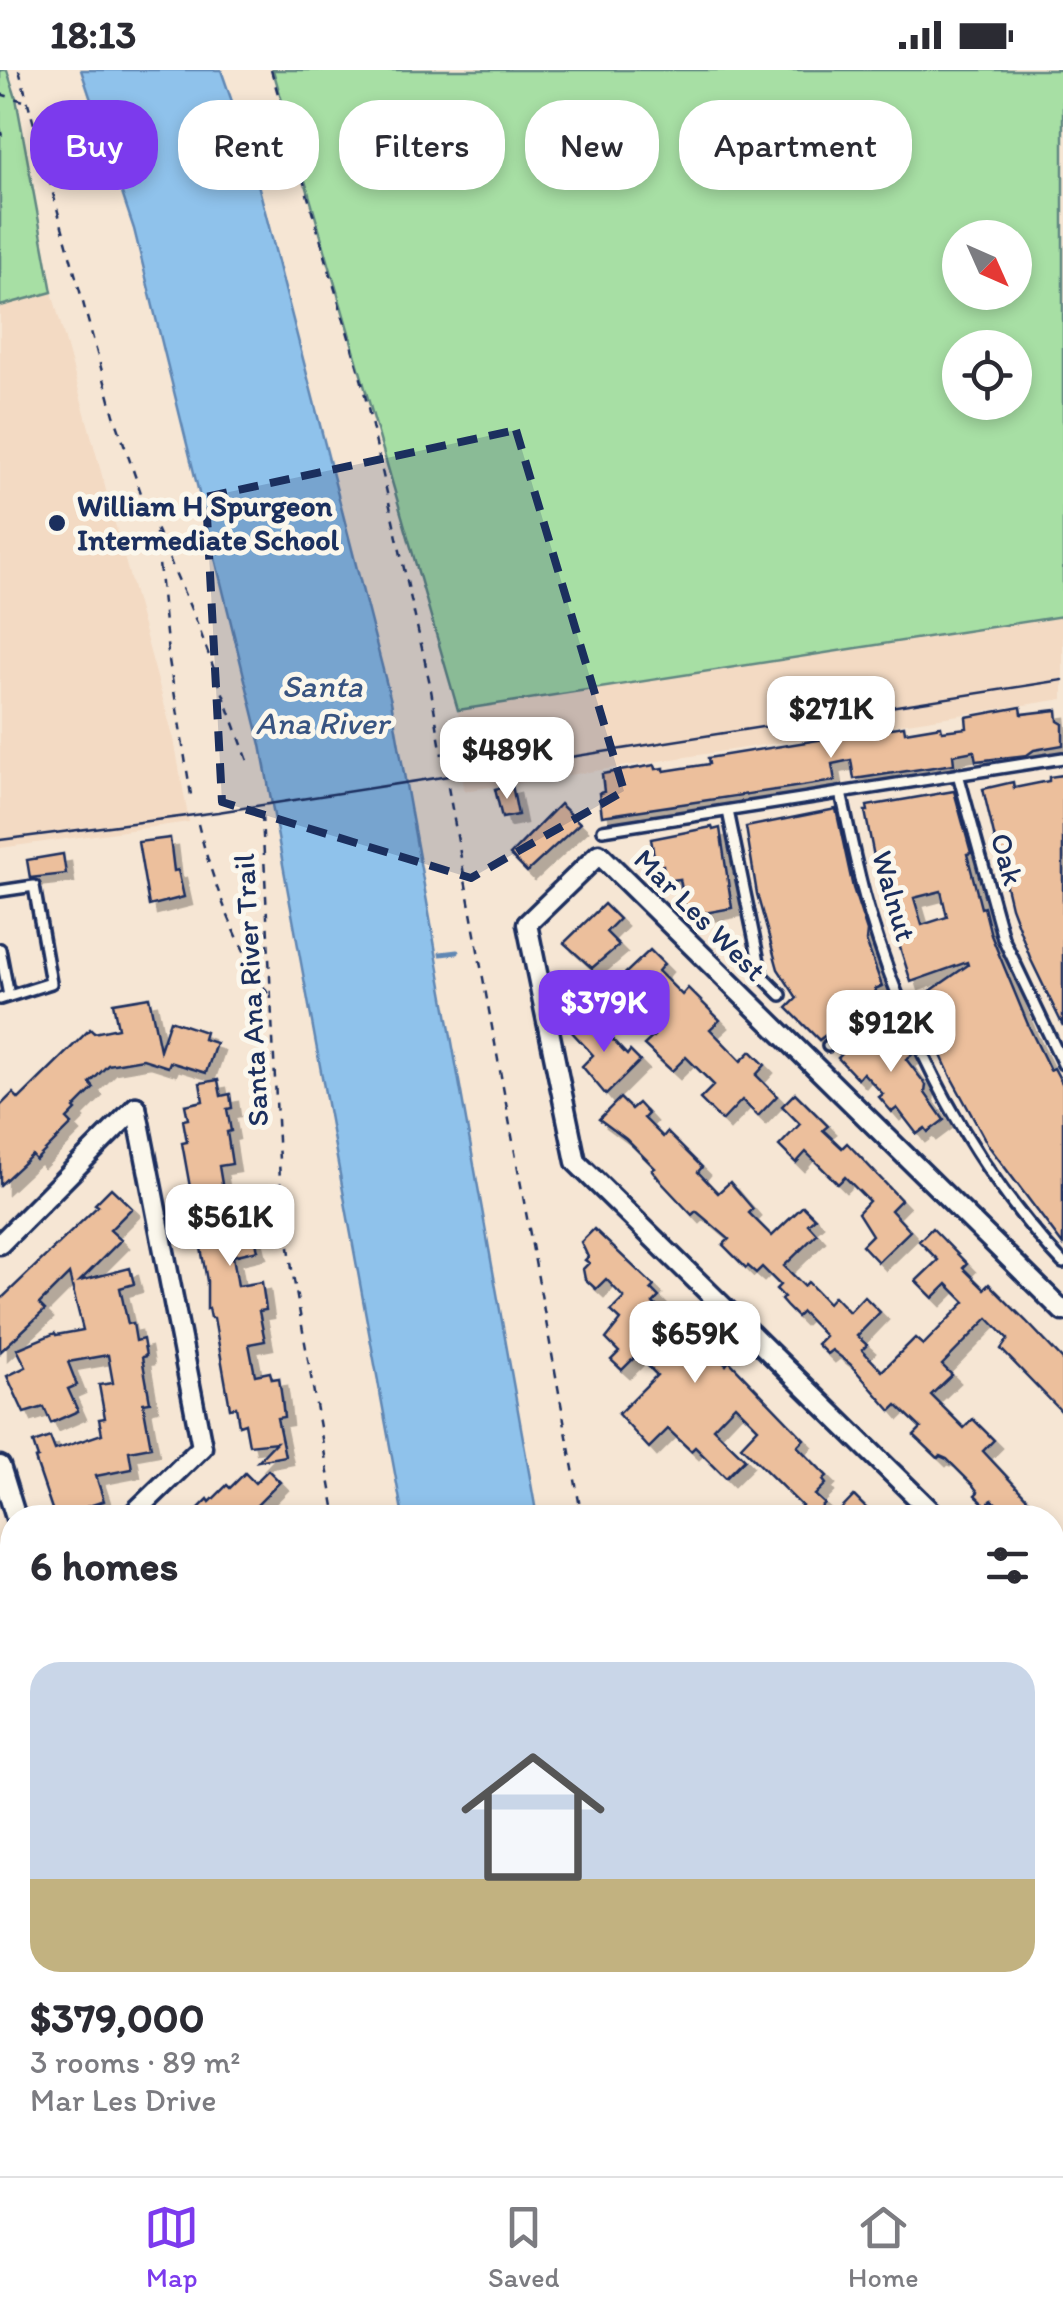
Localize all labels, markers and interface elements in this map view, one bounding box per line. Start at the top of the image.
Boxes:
text: 18:13 [50,12,136,58]
chip: Buy [30,100,158,190]
chip: Rent [178,100,319,190]
chip: Filters [339,100,505,190]
chip: New [525,100,659,190]
chip: Apartment [679,100,912,190]
north arrow [942,220,1032,310]
map controls [942,220,1032,420]
button: locate [942,330,1032,420]
place label: William H Spurgeon Intermediate School [77,487,339,558]
marker: William H Spurgeon Intermediate School [46,512,68,534]
water label: Santa Ana River [256,667,392,742]
pin: $271K [761,676,901,761]
text: $271K [789,689,873,727]
pin: $489K [437,717,577,802]
text: $489K [462,730,552,768]
street label: Oak [982,828,1033,890]
street label: Mar Les West [626,841,774,989]
street label: Walnut [864,846,925,945]
street label: Santa Ana River Trail [225,852,276,1127]
pin: $379K [534,970,674,1055]
text: $379K [561,983,647,1021]
pin: $912K [821,990,961,1075]
text: $912K [848,1003,934,1041]
pin: $561K [160,1184,300,1269]
text: $561K [187,1197,273,1235]
pin: $659K [625,1301,765,1386]
text: $659K [651,1314,739,1352]
icon: filters [980,1538,1035,1593]
text: 6 homes [30,1540,178,1591]
icon: home [443,1727,623,1907]
text: $379,000 [30,1992,205,2043]
text: 3 rooms · 89 m² [30,2043,241,2081]
text: Mar Les Drive [30,2081,217,2119]
tab: Map [144,2200,199,2294]
tab: Saved [488,2200,559,2294]
tab: Home [848,2200,919,2294]

